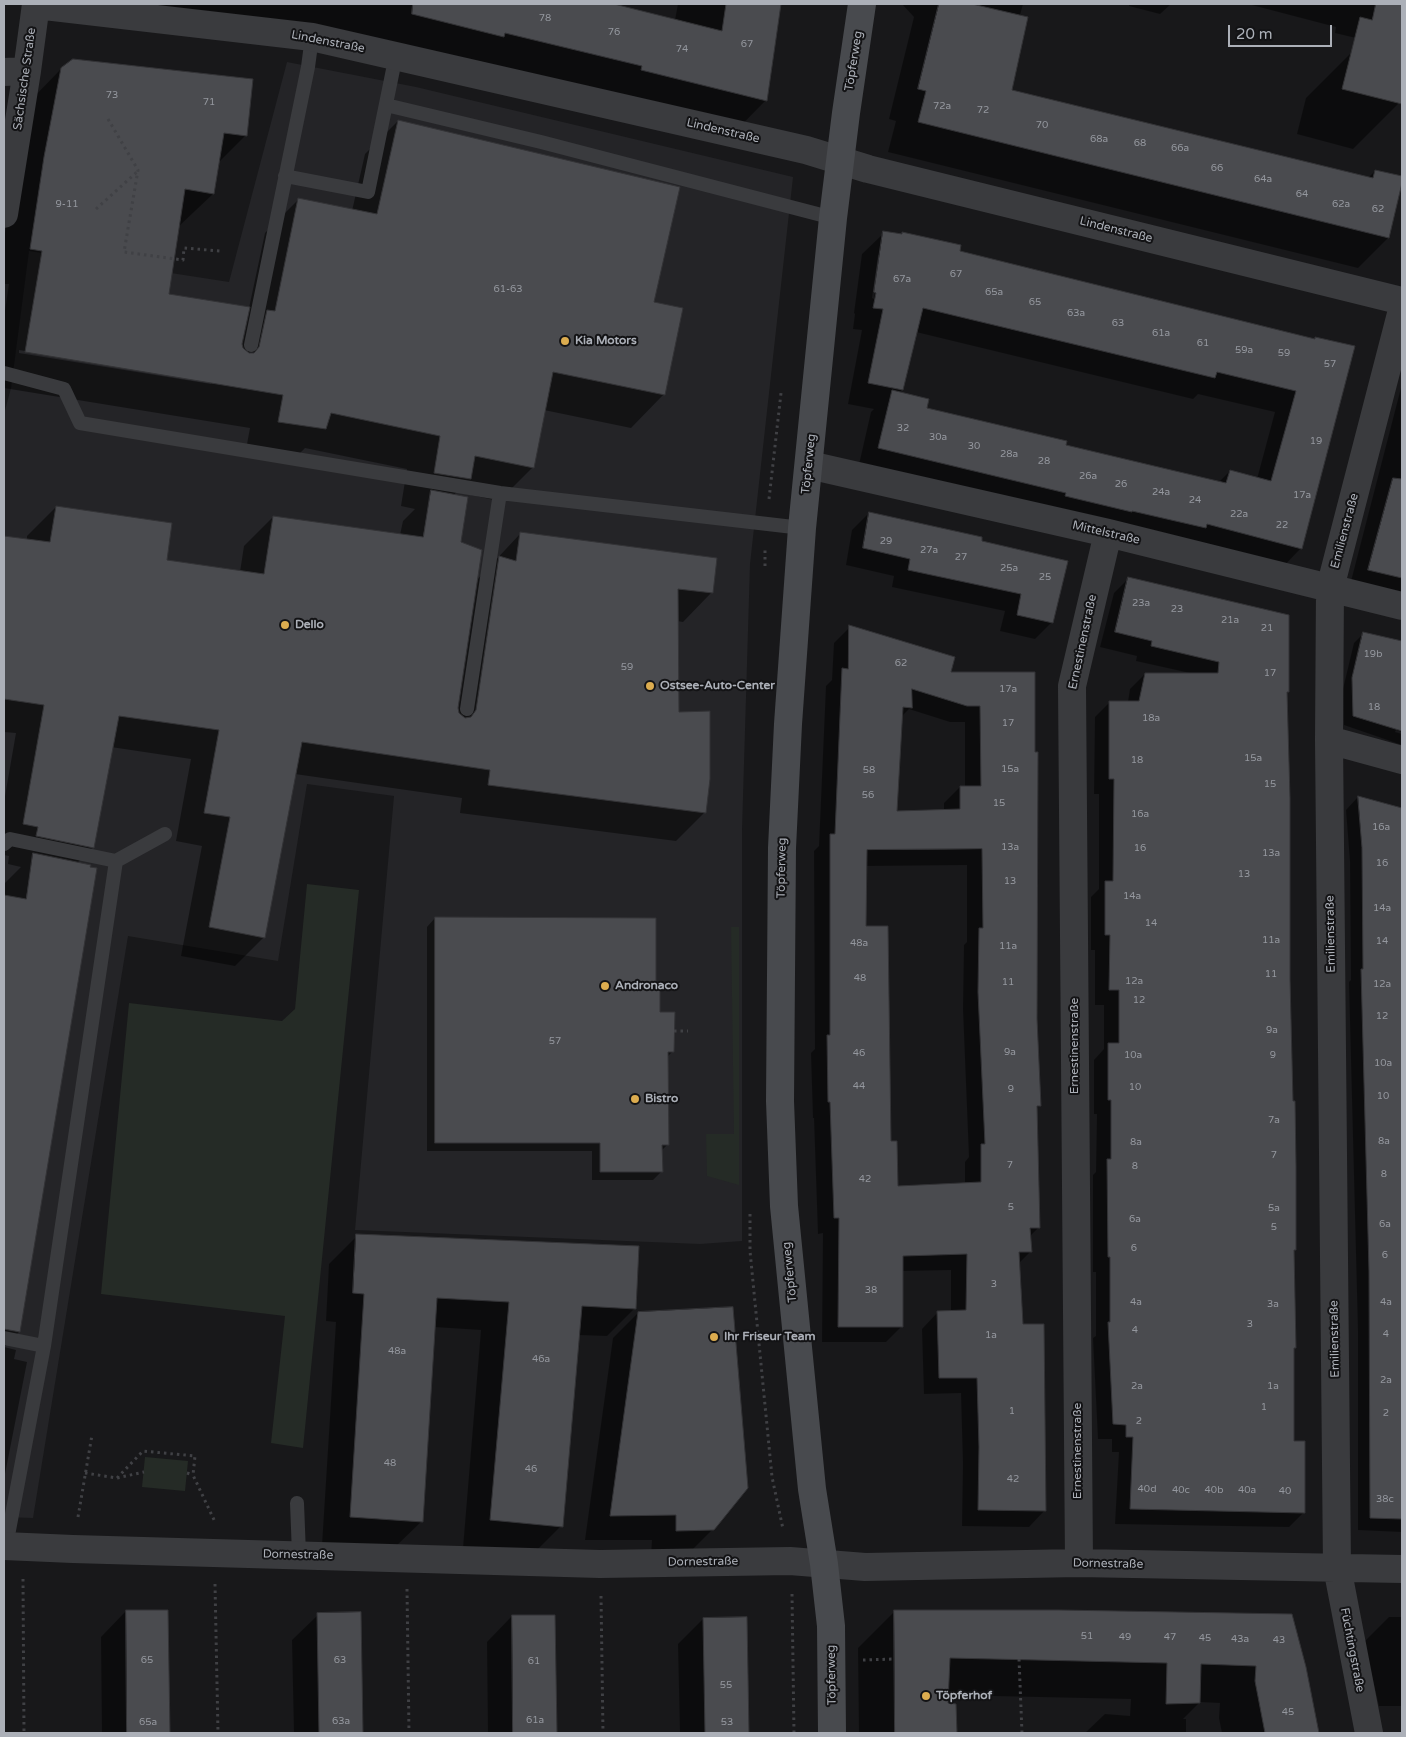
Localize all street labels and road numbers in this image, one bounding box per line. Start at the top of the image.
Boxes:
street label: Sächsische Straße [11,27,39,131]
street label: Lindenstraße [290,28,366,56]
street label: Töpferweg [842,30,866,92]
street label: Lindenstraße [685,116,761,146]
street label: Lindenstraße [1078,214,1154,246]
street label: Töpferweg [799,433,819,495]
street label: Emilienstraße [1328,492,1362,570]
street label: Mittelstraße [1071,518,1141,548]
street label: Ernestinenstraße [1066,593,1100,691]
street label: Töpferweg [774,838,790,898]
street label: Emilienstraße [1323,895,1339,973]
street label: Ernestinenstraße [1068,998,1082,1094]
street label: Töpferweg [780,1241,800,1303]
street label: Emilienstraße [1327,1300,1343,1378]
street label: Ernestinenstraße [1071,1403,1085,1499]
street label: Dornestraße [263,1547,333,1563]
street label: Dornestraße [668,1554,738,1570]
street label: Dornestraße [1073,1556,1143,1572]
street label: Füchtingstraße [1337,1606,1367,1694]
street label: Töpferweg [824,1645,840,1705]

